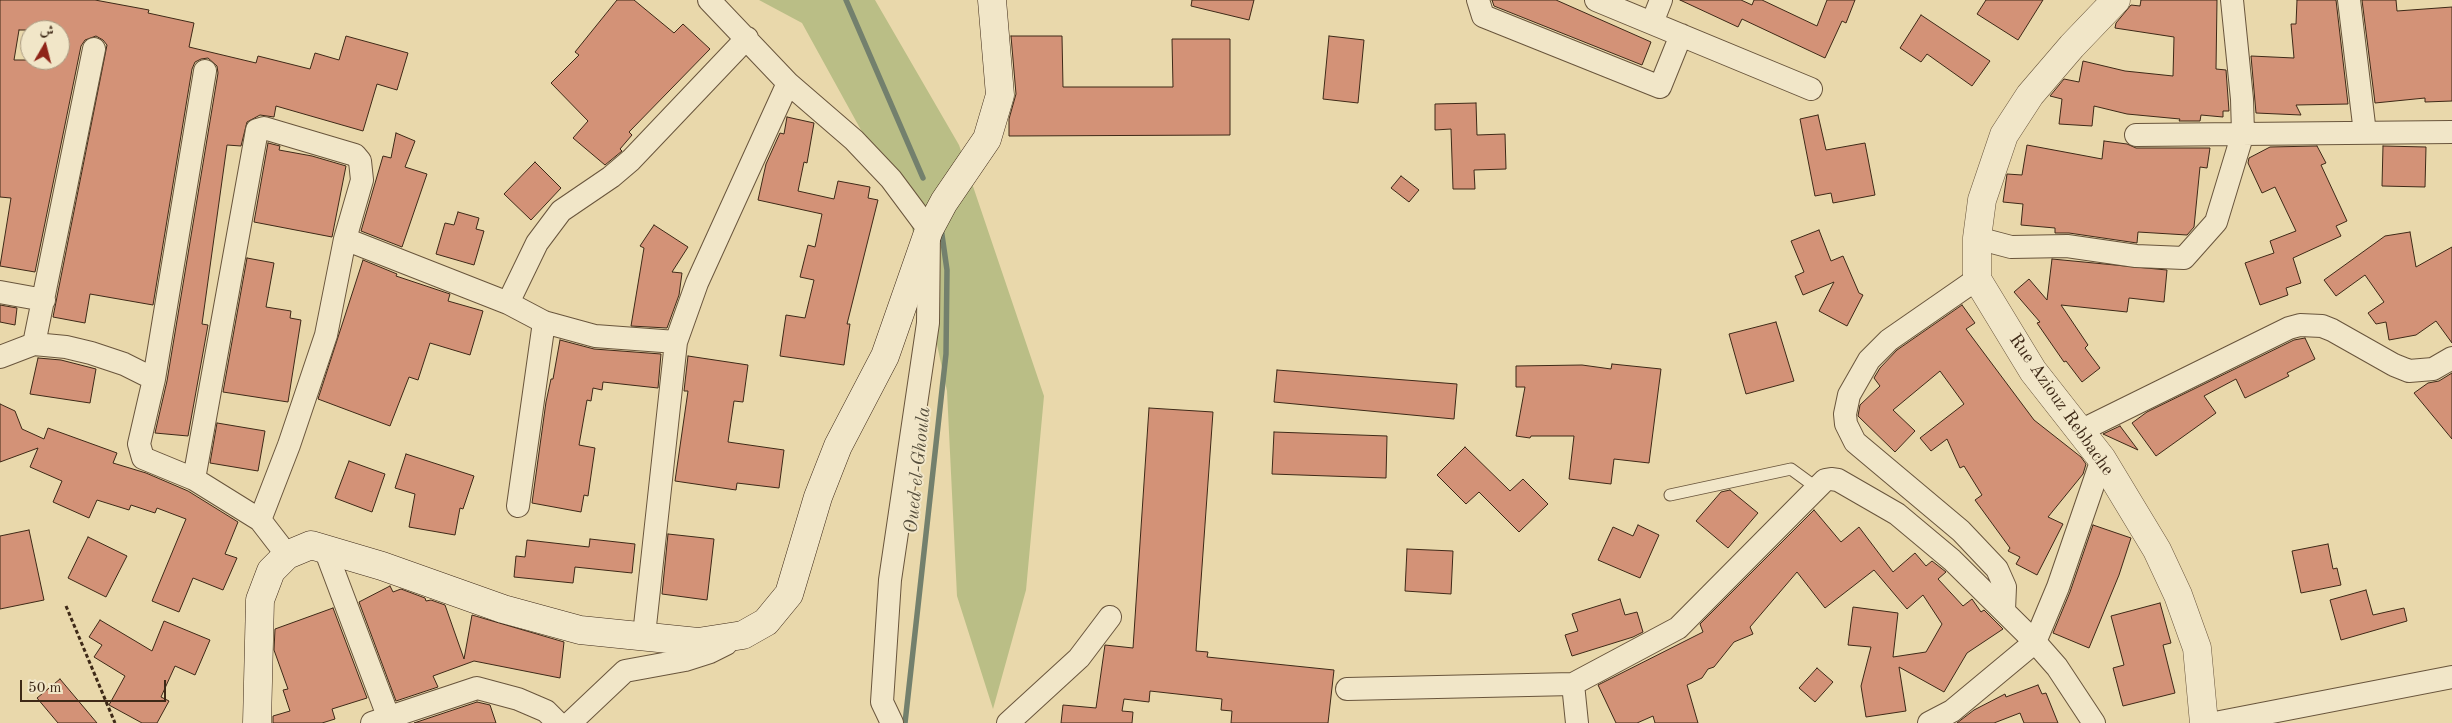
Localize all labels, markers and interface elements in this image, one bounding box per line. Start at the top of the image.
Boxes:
north arrow [20,20,70,70]
text: ش [39,23,55,39]
street label: Rue Aziouz Rebbache [2004,330,2118,480]
water label: Oued el-Ghoula [900,406,936,534]
scale bar [22,670,169,702]
text: 50 m [28,681,62,696]

